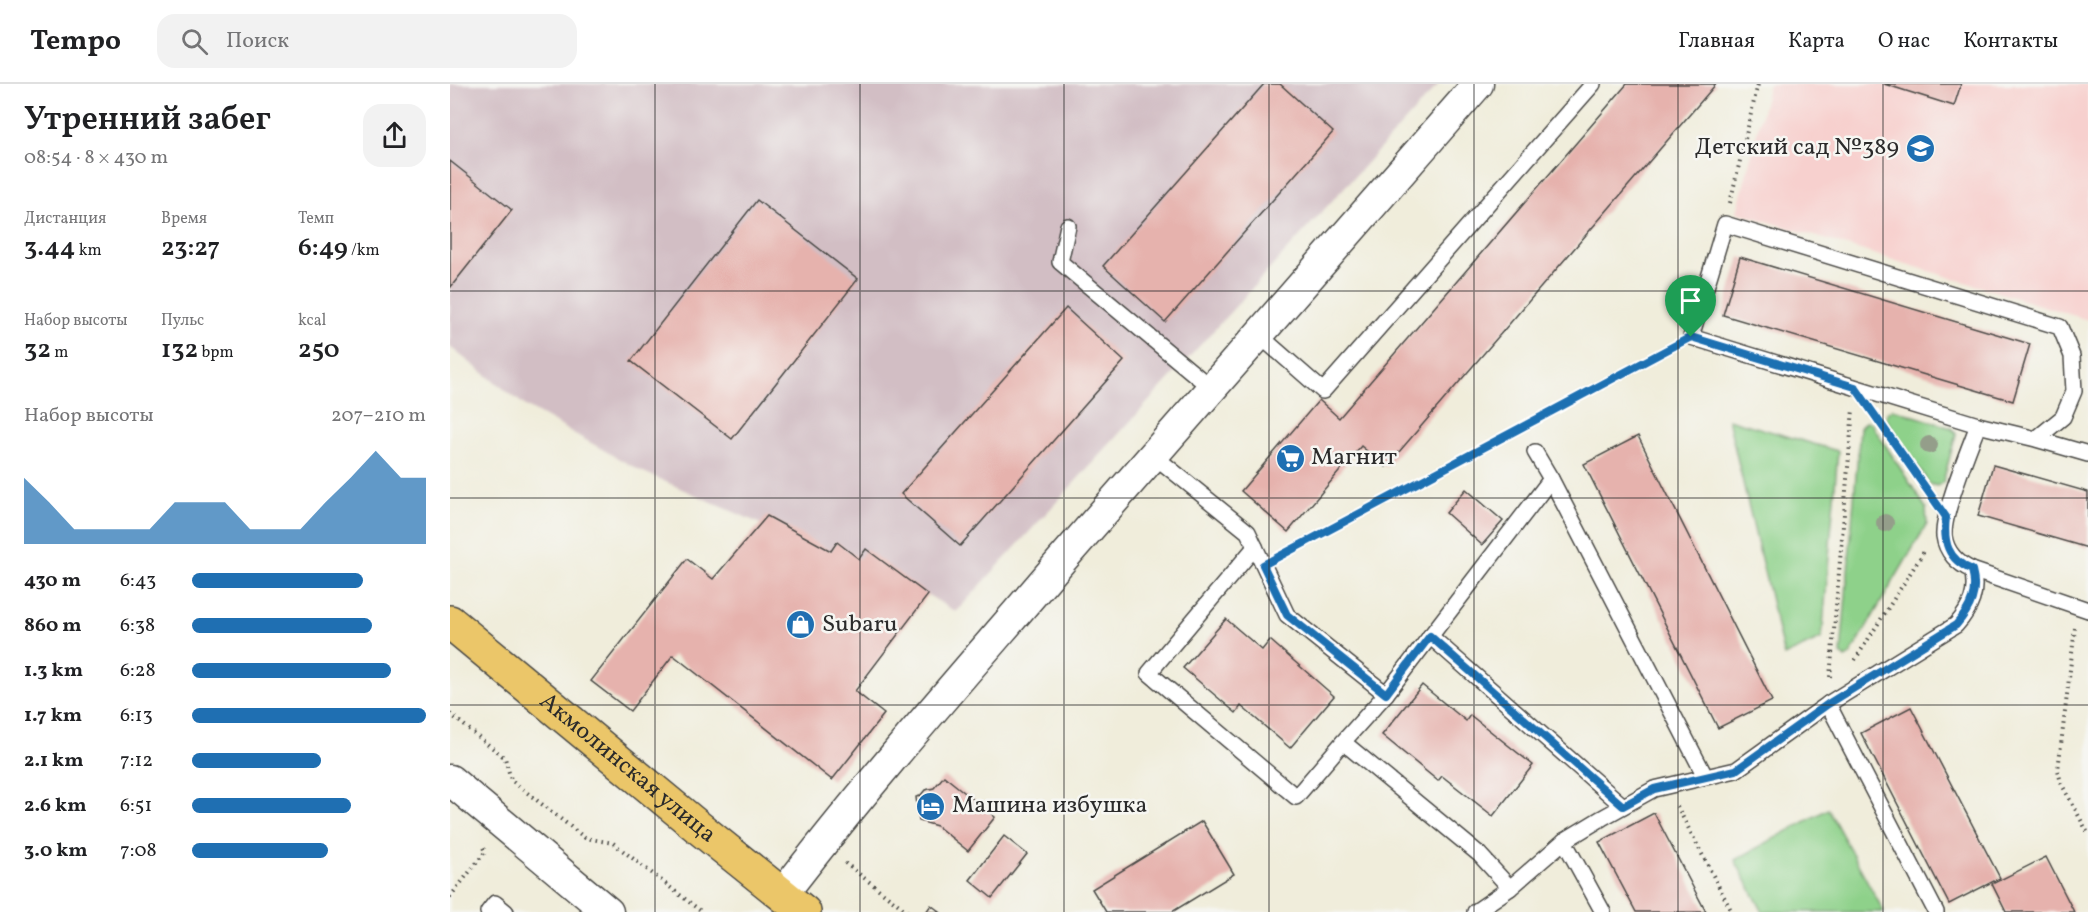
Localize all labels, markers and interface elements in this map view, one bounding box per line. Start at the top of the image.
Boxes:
search box [157,14,577,68]
text: Tempo [30,22,121,61]
icon: search [178,25,211,58]
text: Поиск [226,26,289,57]
text: Главная [1678,27,1755,56]
text: Карта [1788,27,1845,56]
text: О нас [1878,27,1930,56]
text: Контакты [1963,27,2058,56]
text: Утренний забег [24,98,271,144]
button: share [363,104,426,167]
place label: Детский сад №389 [1695,131,1899,165]
school or university icon: Детский сад №389 [1904,132,1936,164]
text: 08:54 · 8 × 430 m [24,144,168,172]
text: Дистанция [24,208,106,230]
text: Время [161,208,207,230]
text: Темп [298,208,334,230]
text: 3.44 [24,230,76,266]
text: 23:27 [161,230,220,266]
text: 6:49 [298,230,348,266]
text: km [76,240,102,262]
text: /km [348,240,380,262]
pin [1665,275,1716,337]
icon: arrive [1674,284,1707,317]
text: Набор высоты [24,310,128,332]
text: Пульс [161,310,204,332]
text: kcal [298,310,326,332]
text: 32 [24,332,51,368]
text: 132 [161,332,198,368]
text: 250 [298,332,340,368]
text: m [51,342,68,364]
text: bpm [198,342,234,364]
text: Набор высоты [24,402,154,430]
text: 207–210 m [331,402,426,430]
place label: Магнит [1311,441,1397,475]
supermarket icon: Магнит [1274,442,1306,474]
text: 430 m [24,567,81,595]
text: 6:43 [120,567,156,595]
place label: Subaru [822,608,897,642]
shop icon: Subaru [785,609,817,641]
text: 860 m [24,612,82,640]
text: 6:38 [120,612,155,640]
text: 1.3 km [24,657,83,685]
text: 6:28 [120,657,156,685]
street label: Акмолинская улица [532,685,723,852]
text: 1.7 km [24,702,82,730]
text: 6:13 [120,702,153,730]
text: 2.1 km [24,747,84,775]
text: 7:12 [120,747,153,775]
place label: Машина избушка [952,789,1147,823]
hotel icon: Машина избушка [915,790,947,822]
text: 2.6 km [24,792,87,820]
text: 6:51 [120,792,152,820]
text: 3.0 km [24,837,88,865]
text: 7:08 [120,837,157,865]

